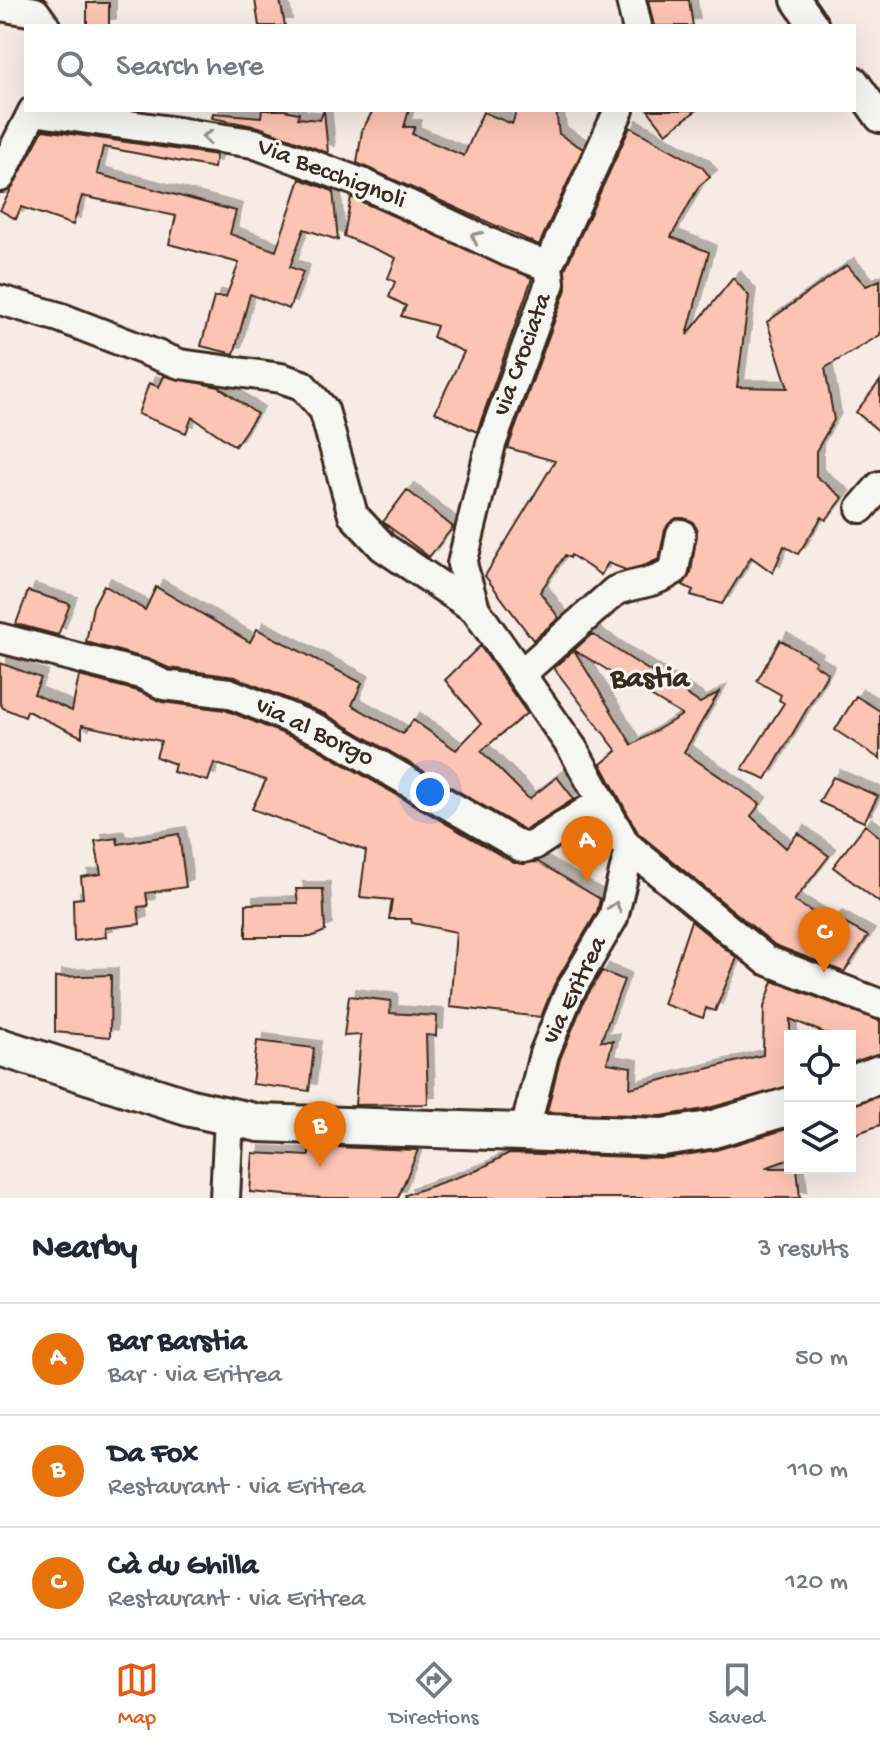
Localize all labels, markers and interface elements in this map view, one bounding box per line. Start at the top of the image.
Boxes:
search box [24,24,856,112]
icon: search [52,46,96,90]
text: Search here [116,51,264,86]
one-way arrow [201,129,214,146]
street label: Via Becchignoli [251,132,410,218]
one-way arrow [470,231,484,247]
street label: via Crociata [487,288,561,421]
district label: Bastia [610,663,691,698]
street label: via al Borgo [250,691,378,775]
your location [410,772,450,812]
pin: A [561,816,613,882]
one-way arrow [606,901,622,914]
pin: C [798,907,850,973]
street label: via Eritrea [537,930,616,1050]
map controls [784,1030,856,1174]
button: locate [784,1030,856,1102]
pin: B [294,1101,346,1167]
button: layers [784,1102,856,1174]
text: Nearby [32,1230,137,1270]
text: 3 results [758,1235,848,1266]
text: Bar Barstia [108,1326,247,1361]
text: A [50,1344,66,1375]
text: 50 m [795,1344,848,1375]
text: Bar · via Eritrea [108,1361,282,1392]
text: Da Fox [108,1438,198,1473]
text: B [51,1456,65,1487]
text: 110 m [788,1456,848,1487]
text: Restaurant · via Eritrea [108,1473,365,1504]
text: Cà du Ghilla [108,1550,258,1585]
text: C [51,1568,65,1599]
text: 120 m [785,1568,848,1599]
text: Restaurant · via Eritrea [108,1585,365,1616]
tab: Map [115,1658,159,1732]
tab: Directions [389,1658,479,1732]
tab: Saved [709,1658,765,1732]

